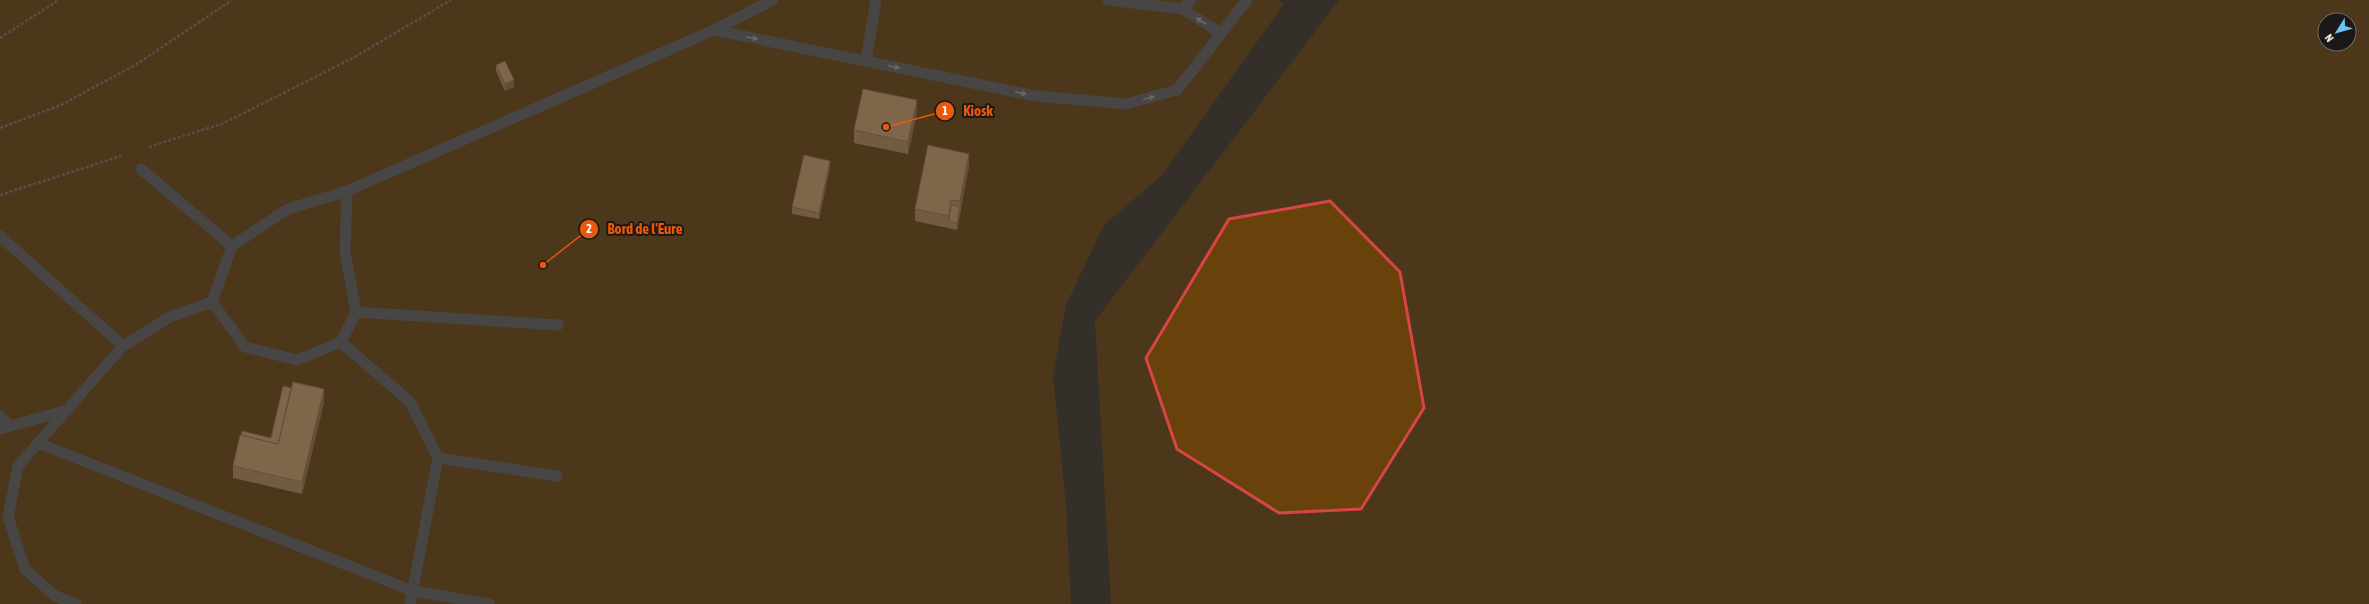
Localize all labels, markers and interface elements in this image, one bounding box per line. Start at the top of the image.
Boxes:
north arrow [2317,12,2357,52]
one-way arrow [1196,17,1207,25]
text: N [2322,32,2336,44]
one-way arrow [746,35,759,41]
one-way arrow [888,64,900,70]
one-way arrow [1015,90,1027,96]
one-way arrow [1144,95,1156,101]
callout: Kiosk [935,98,1001,125]
text: Kiosk [963,102,993,119]
text: 1 [942,104,948,118]
callout: Bord de l'Eure [579,215,690,242]
text: Bord de l'Eure [607,220,683,237]
text: 2 [586,222,592,236]

